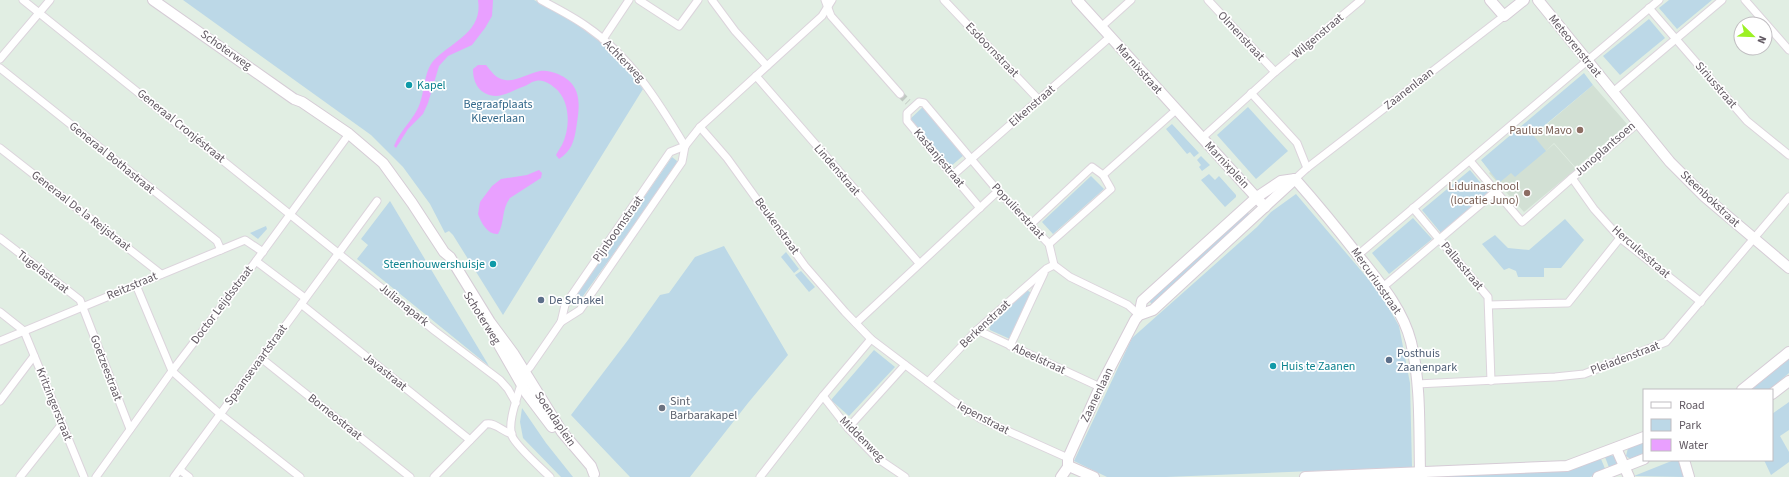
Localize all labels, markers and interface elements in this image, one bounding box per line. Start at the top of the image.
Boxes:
street label: Olmenstraat [1214,7,1268,65]
street label: Wilgenstraat [1289,9,1347,63]
street label: Meteorenstraat [1544,11,1606,81]
north arrow [1733,16,1773,56]
street label: Esdoornstraat [961,19,1023,81]
street label: Schoterweg [197,26,255,74]
text: N [1753,33,1770,46]
street label: Achterweg [599,36,649,86]
street label: Marnixstraat [1112,40,1166,98]
street label: Siriusstraat [1691,58,1741,112]
street label: Zaanenlaan [1380,64,1438,114]
place label: Kapel [417,77,446,94]
marker: Kapel [404,80,414,90]
street label: Eikenstraat [1005,81,1059,131]
street label: Generaal Cronjéstraat [133,85,229,167]
park label: Begraafplaats Kleverlaan [463,96,533,127]
street label: Generaal Bothastraat [65,118,159,198]
street label: Junoplantsoen [1571,118,1639,180]
place label: Paulus Mavo [1509,122,1572,139]
street label: Kastanjestraat [909,125,969,191]
marker: Paulus Mavo [1575,125,1585,135]
street label: Marnixplein [1201,138,1253,192]
street label: Lindenstraat [810,141,864,199]
street label: Generaal De la Reijstraat [28,167,134,255]
street label: Steenbokstraat [1676,167,1744,231]
place label: Liduinaschool (locatie Juno) [1448,178,1519,209]
street label: Populierstraat [988,179,1048,243]
marker: Liduinaschool (locatie Juno) [1522,188,1532,198]
street label: Pijnboomstraat [589,192,647,266]
street label: Beukenstraat [751,194,803,258]
street label: Herculesstraat [1608,222,1674,282]
street label: Pallasstraat [1437,238,1487,294]
street label: Mercuriusstraat [1347,244,1405,318]
street label: Tugelastraat [13,246,73,298]
place label: Steenhouwershuisje [383,256,485,273]
marker: Steenhouwershuisje [488,259,498,269]
street label: Doctor Leijdsstraat [187,262,257,348]
street label: Reitzstraat [104,268,160,304]
street label: Julianapark [375,280,433,330]
street label: Schoterweg [459,288,505,348]
place label: De Schakel [549,292,604,309]
marker: De Schakel [536,295,546,305]
street label: Berkenstraat [956,296,1014,352]
street label: Spaansevaartstraat [221,321,291,409]
street label: Goetzeestraat [86,333,126,403]
street label: Pleiadenstraat [1588,337,1662,379]
street label: Abeelstraat [1010,339,1068,379]
place label: Posthuis Zaanenpark [1397,345,1457,376]
street label: Javastraat [359,349,411,395]
marker: Posthuis Zaanenpark [1384,355,1394,365]
place label: Huis te Zaanen [1281,358,1355,375]
marker: Huis te Zaanen [1268,361,1278,371]
street label: Kritzingerstraat [32,365,76,443]
street label: Zaanenlaan [1076,365,1118,425]
street label: Soendaplein [530,388,580,450]
legend [1643,389,1773,461]
street label: Borneostraat [304,390,366,444]
place label: Sint Barbarakapel [670,393,737,424]
street label: Iepenstraat [954,397,1012,439]
text: Road [1679,397,1705,414]
marker: Sint Barbarakapel [657,403,667,413]
street label: Middenweg [835,412,889,466]
text: Park [1679,417,1701,434]
text: Water [1679,437,1709,454]

